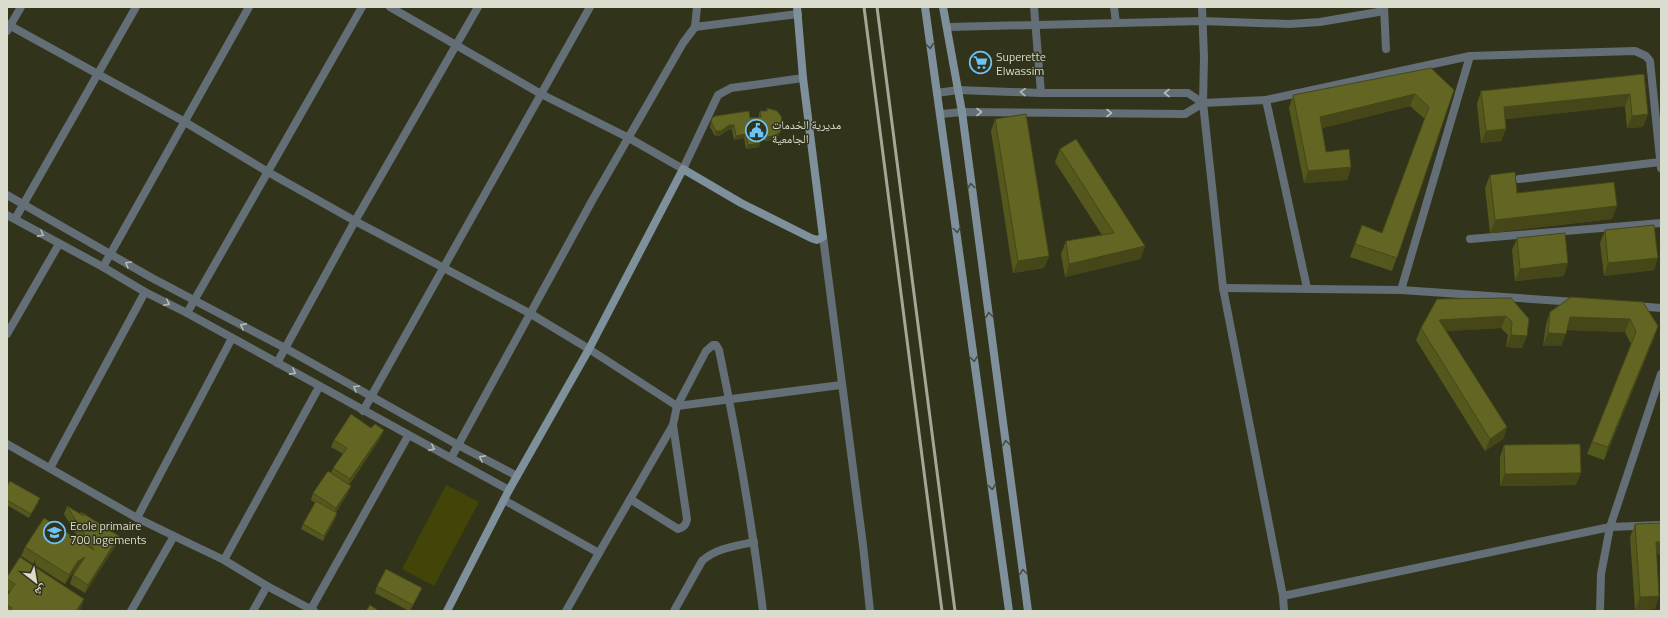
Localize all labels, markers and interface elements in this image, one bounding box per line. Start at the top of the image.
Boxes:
one-way arrow [925,43,934,49]
place label: Superette Elwassim [996,47,1046,80]
supermarket icon: Superette Elwassim [968,50,994,76]
one-way arrow [1020,88,1026,96]
one-way arrow [1164,89,1170,97]
one-way arrow [976,108,982,116]
one-way arrow [1106,109,1112,117]
place label: مديرية الخدمات الجامعية [772,115,841,148]
public building icon: مديرية الخدمات الجامعية [744,118,770,144]
one-way arrow [967,183,976,189]
one-way arrow [952,227,961,233]
one-way arrow [37,229,44,236]
one-way arrow [125,261,132,268]
one-way arrow [163,298,170,306]
one-way arrow [985,312,994,318]
one-way arrow [239,323,247,330]
one-way arrow [969,355,978,362]
one-way arrow [289,368,296,375]
one-way arrow [353,386,360,393]
one-way arrow [1002,440,1011,447]
one-way arrow [428,443,435,451]
one-way arrow [479,456,486,463]
one-way arrow [987,484,996,490]
place label: Ecole primaire 700 logements [70,516,147,549]
school or university icon: Ecole primaire 700 logements [42,519,68,545]
north arrow [16,562,56,602]
one-way arrow [1019,569,1028,575]
text: ش [32,581,50,601]

